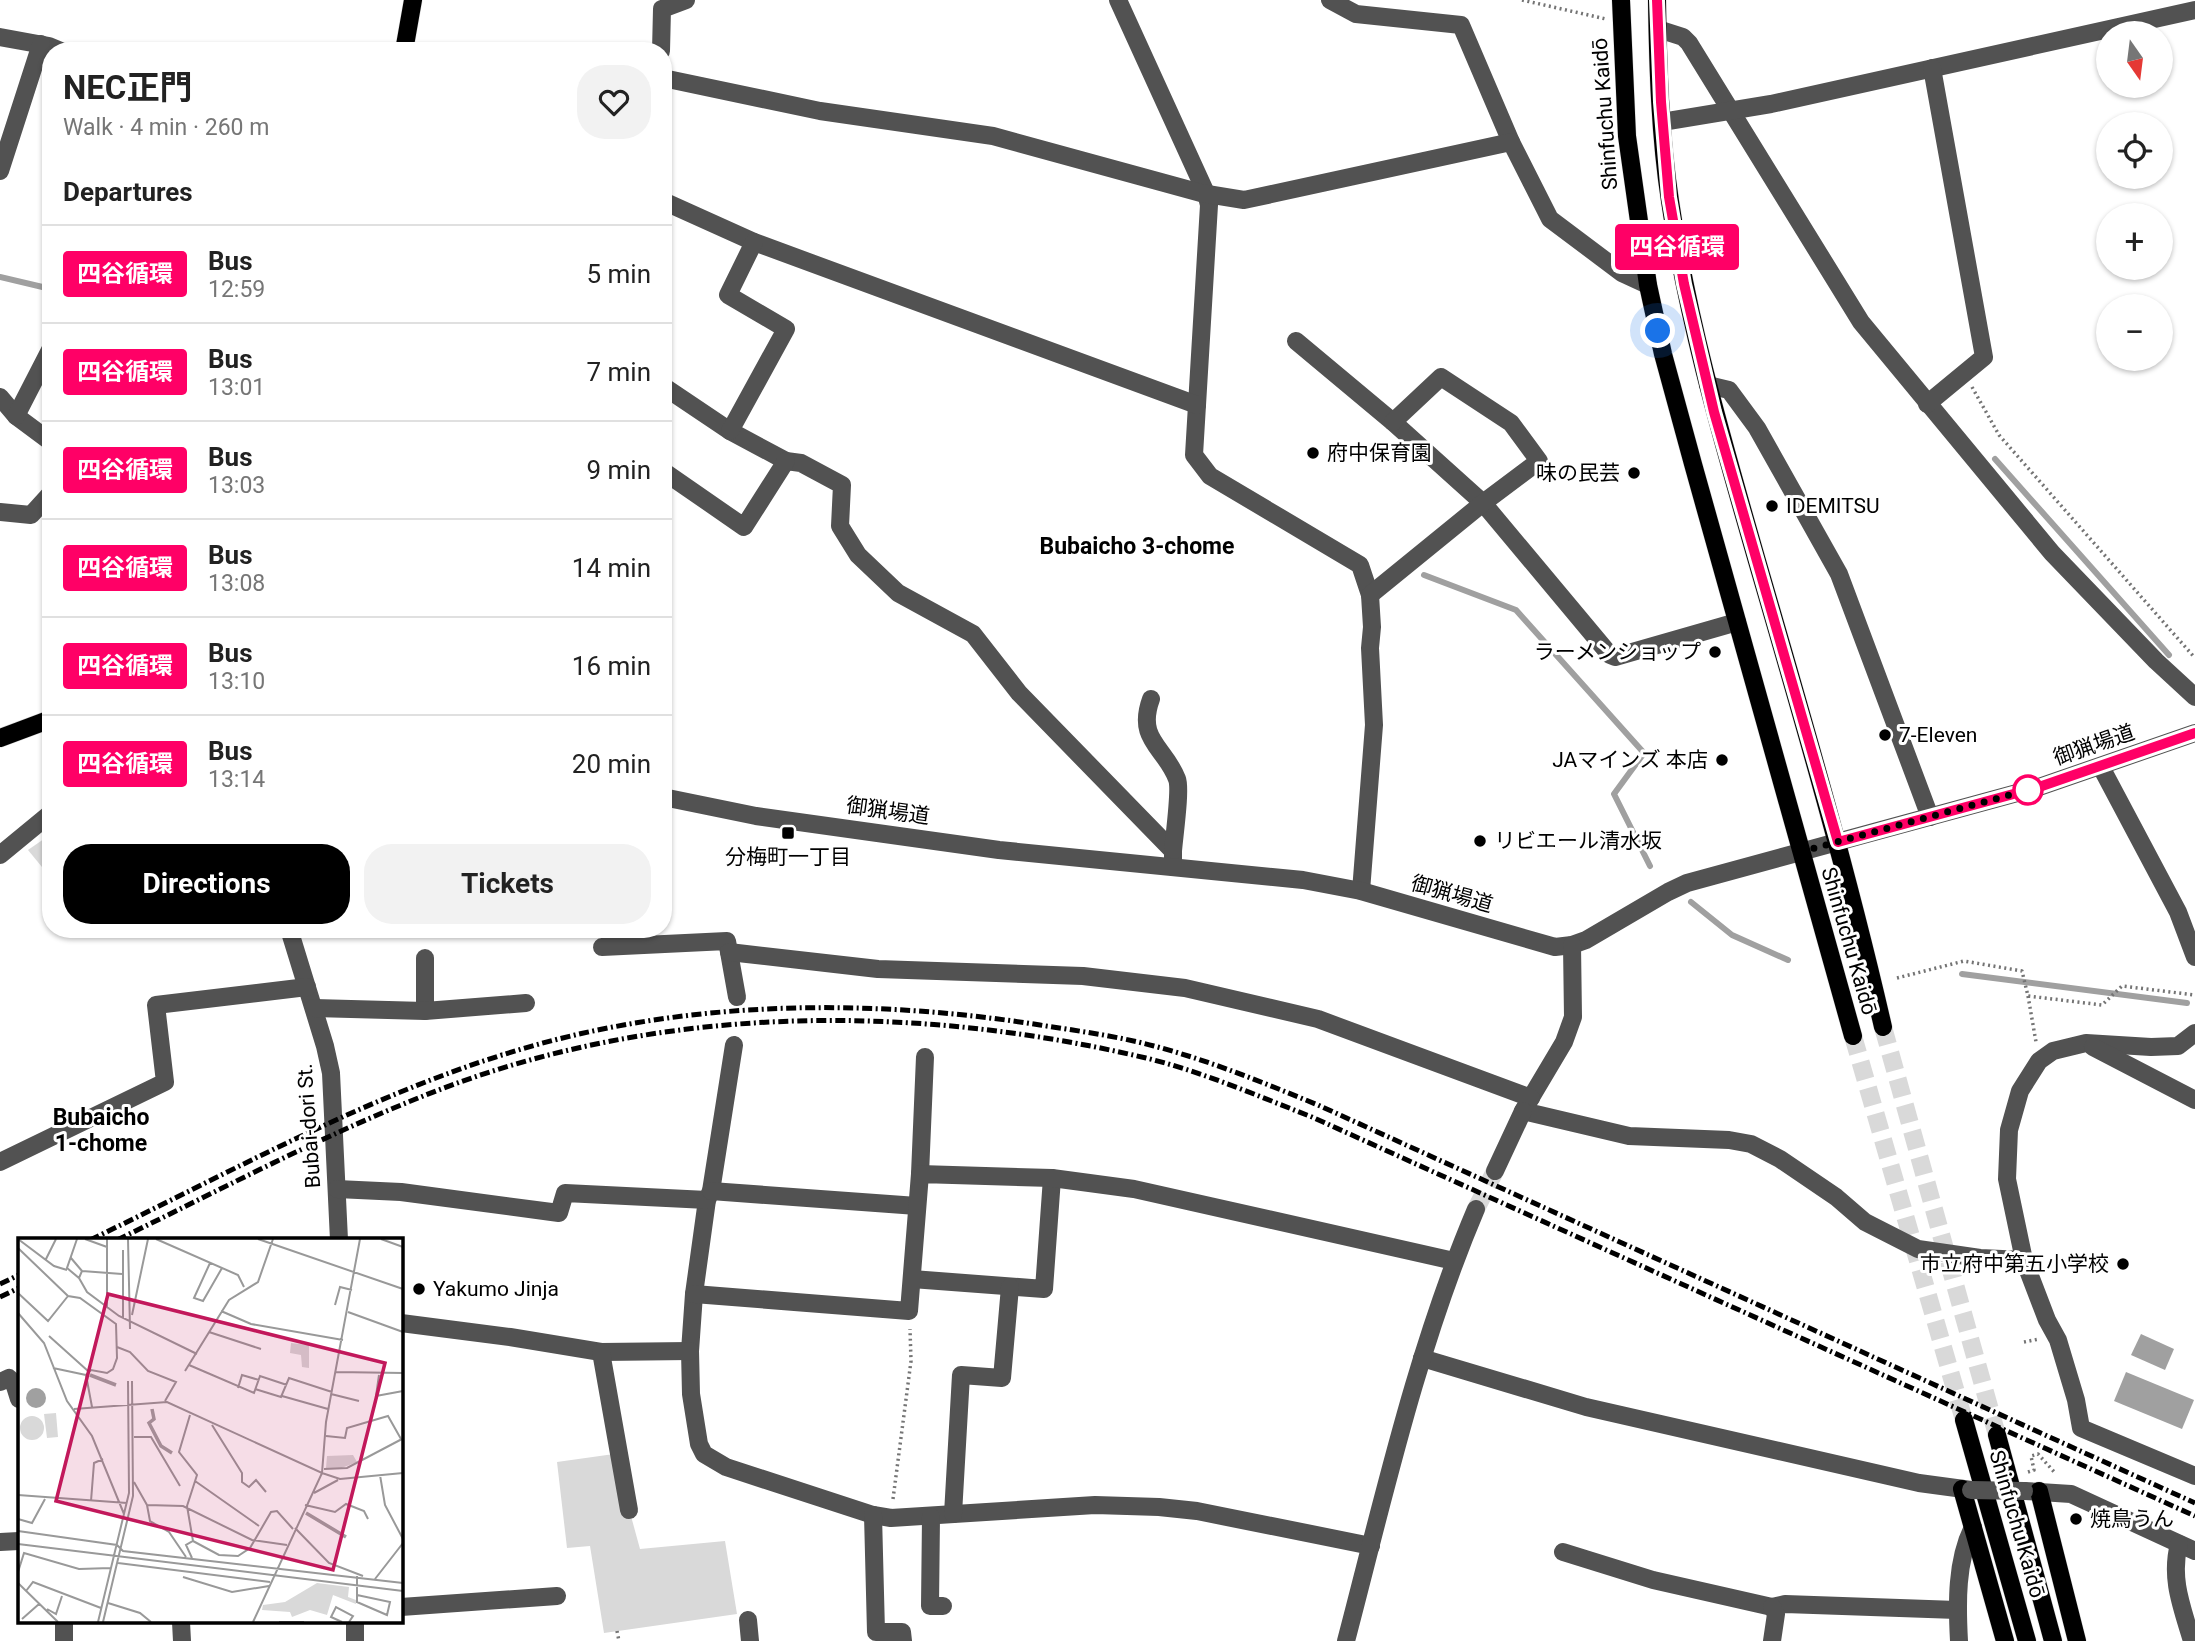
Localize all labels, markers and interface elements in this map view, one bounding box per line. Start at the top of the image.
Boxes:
north arrow [2096,21,2174,98]
map controls [2096,21,2173,371]
street label: Shinfuchu Kaidō [1588,37,1622,191]
button: heart [577,65,651,139]
text: NEC正門 [63,68,192,107]
button: locate [2096,112,2173,189]
text: Walk · 4 min · 260 m [63,114,269,141]
text: Departures [63,177,193,207]
button: + [2096,203,2173,280]
line badge: 四谷循環 [1628,224,1726,270]
text: 四谷循環 [1629,233,1725,261]
text: Bus [208,246,253,276]
text: 5 min [586,259,651,289]
text: 四谷循環 [77,260,173,288]
text: 12:59 [208,276,265,303]
button: − [2096,294,2173,371]
your location [1640,313,1675,348]
text: Bus [208,344,253,374]
text: 7 min [586,357,651,387]
text: 四谷循環 [77,358,173,386]
text: 13:01 [208,374,265,401]
place label: 府中保育園 [1327,441,1432,465]
text: Bus [208,442,253,472]
marker: 府中保育園 [1305,445,1321,461]
text: 9 min [586,455,651,485]
text: 四谷循環 [77,456,173,484]
place label: 味の民芸 [1536,461,1620,485]
marker: 味の民芸 [1626,465,1642,481]
text: 13:03 [208,472,265,499]
place label: IDEMITSU [1786,494,1880,518]
marker: IDEMITSU [1764,498,1780,514]
district label: Bubaicho 3-chome [1040,533,1234,560]
text: Bus [208,540,253,570]
text: 14 min [572,553,651,583]
text: 四谷循環 [77,554,173,582]
text: 13:08 [208,570,265,597]
text: Bus [208,638,253,668]
place label: ラーメンショップ [1534,640,1701,664]
marker: ラーメンショップ [1707,644,1723,660]
text: 16 min [572,651,651,681]
text: 四谷循環 [77,652,173,680]
text: 13:10 [208,668,265,695]
street label: 御猟場道 [2050,720,2138,770]
place label: 7-Eleven [1899,723,1977,747]
marker: 7-Eleven [1877,727,1893,743]
text: Bus [208,736,253,766]
place label: JAマインズ 本店 [1552,748,1708,772]
text: 20 min [572,749,651,779]
text: 四谷循環 [77,750,173,778]
marker: JAマインズ 本店 [1714,752,1730,768]
text: 13:14 [208,766,265,793]
unlabelled marker [2013,775,2043,805]
street label: 御猟場道 [845,793,931,829]
marker: 分梅町一丁目 [780,825,796,841]
place label: リビエール清水坂 [1494,829,1662,853]
marker: リビエール清水坂 [1472,833,1488,849]
button: Directions [63,844,350,924]
button: Tickets [364,844,651,924]
place label: 分梅町一丁目 [725,845,851,869]
street label: Shinfuchu Kaidō [1816,864,1882,1018]
street label: 御猟場道 [1408,871,1496,917]
street label: Bubai-dori St. [293,1063,325,1189]
district label: Bubaicho 1-chome [53,1104,149,1157]
inset map [18,1238,402,1624]
place label: 市立府中第五小学校 [1920,1252,2109,1276]
marker: 市立府中第五小学校 [2115,1256,2131,1272]
place label: Yakumo Jinja [433,1277,559,1301]
marker: Yakumo Jinja [411,1281,427,1297]
street label: Shinfuchu Kaidō [1984,1447,2050,1601]
place label: 焼鳥うん [2090,1507,2174,1531]
marker: 焼鳥うん [2068,1511,2084,1527]

